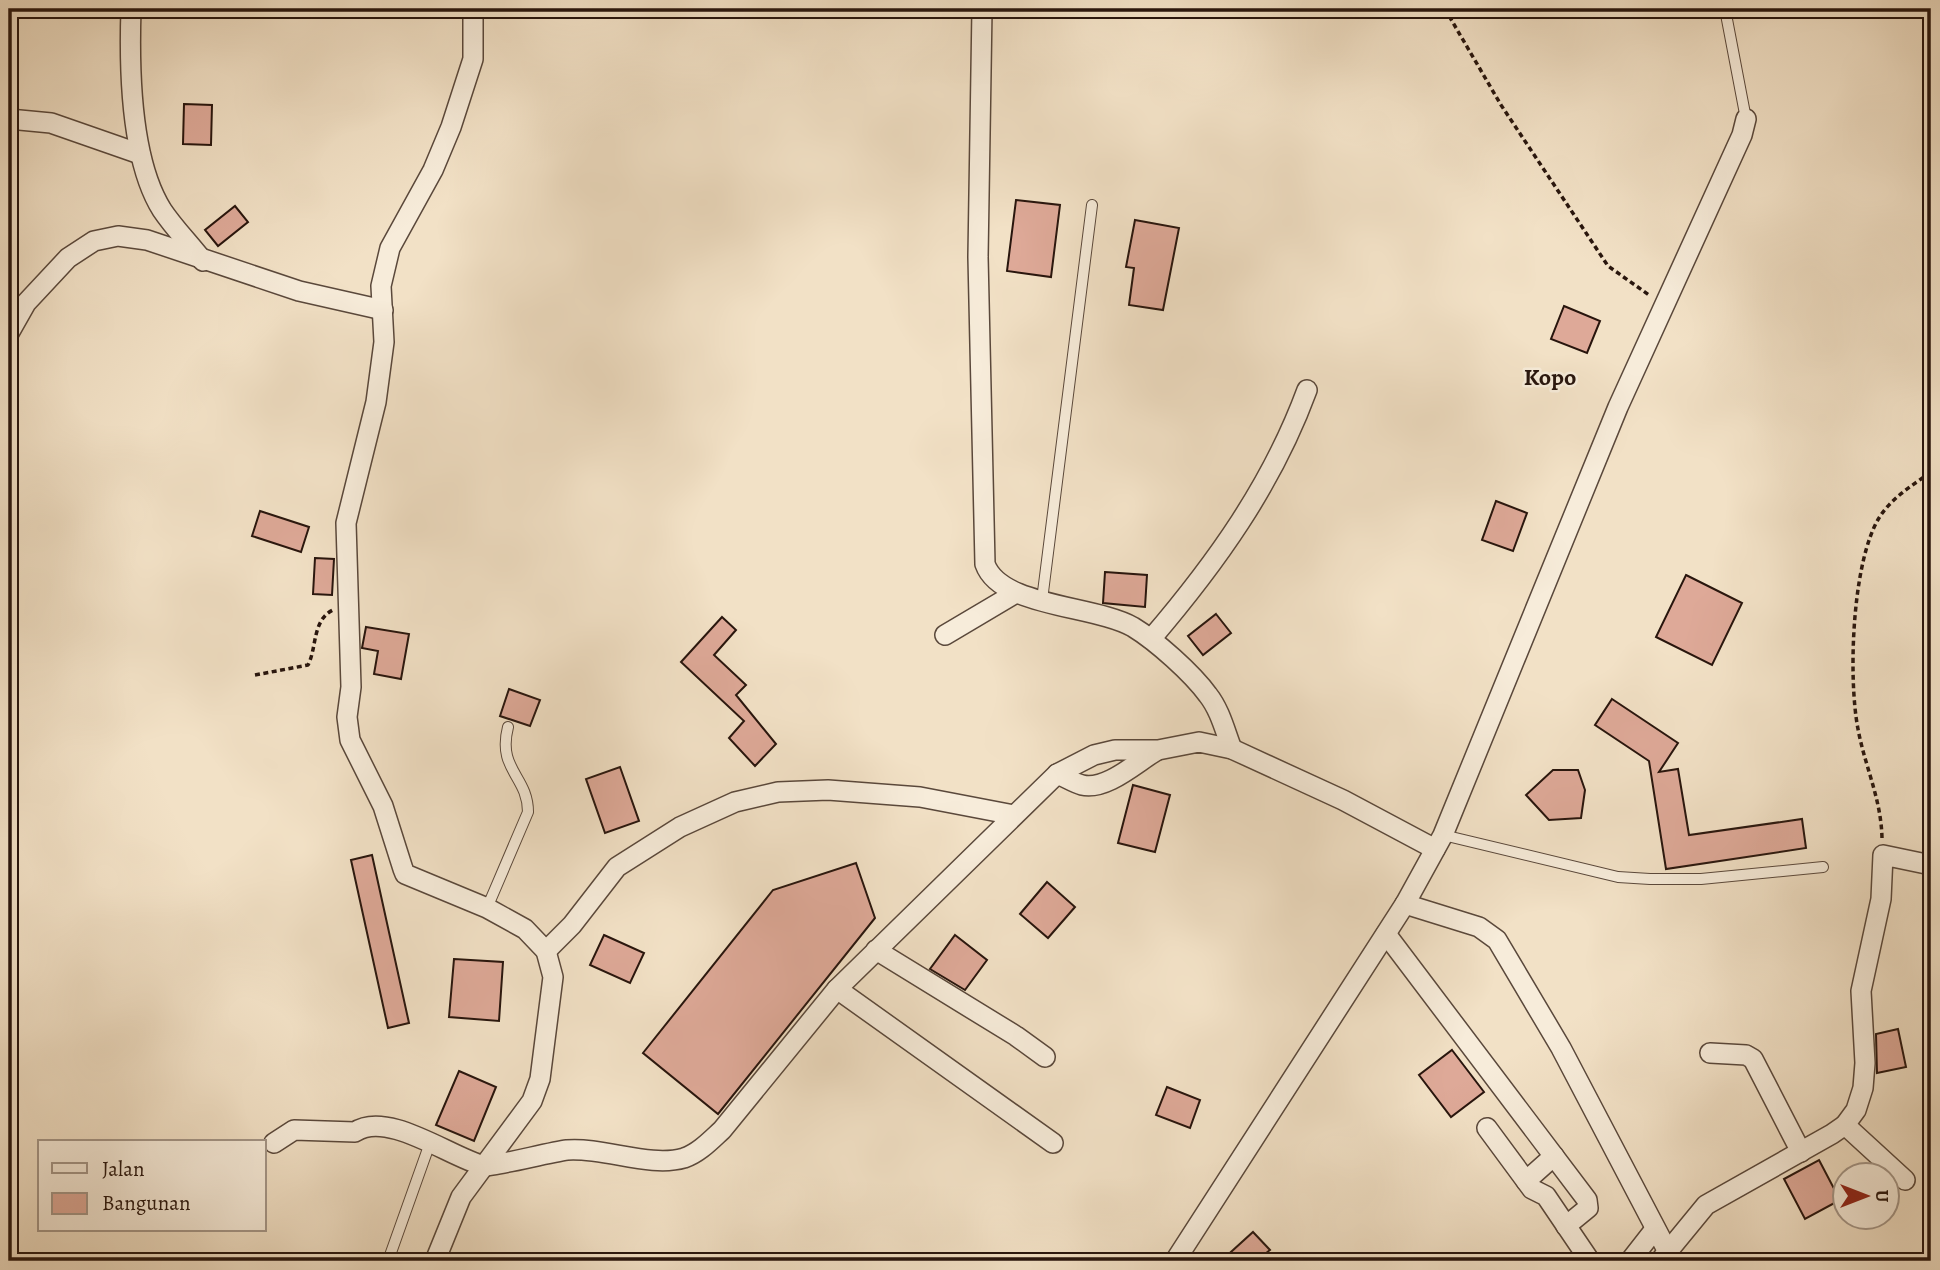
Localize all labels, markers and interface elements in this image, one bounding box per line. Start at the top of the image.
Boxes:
district label: Kopo [1524,361,1576,393]
legend [38,1140,266,1232]
text: Jalan [102,1155,144,1183]
north arrow [1832,1162,1902,1232]
text: Bangunan [102,1189,191,1217]
text: U [1869,1190,1895,1203]

